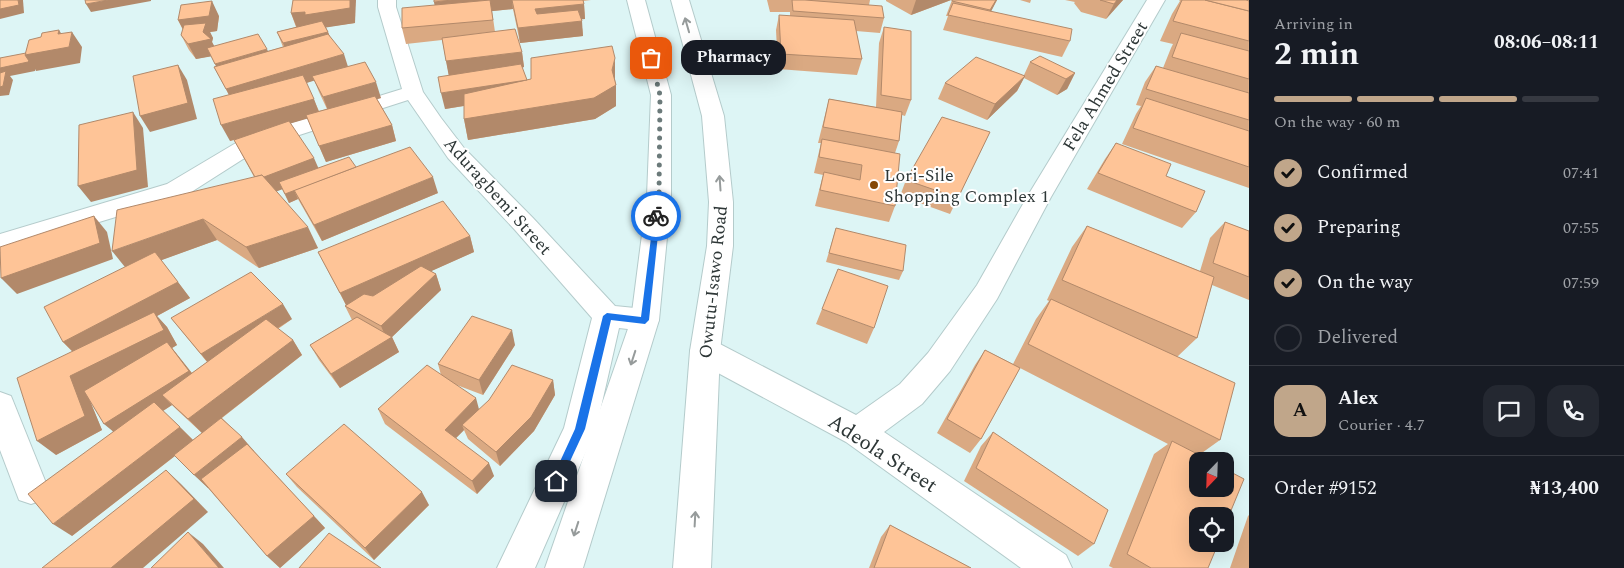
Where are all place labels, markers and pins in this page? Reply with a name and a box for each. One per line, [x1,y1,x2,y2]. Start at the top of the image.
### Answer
pin [630,37,672,79]
callout: Pharmacy [681,40,786,76]
place label: Lori-Sile Shopping Complex 1 [884,162,1049,210]
marker: Lori-Sile Shopping Complex 1 [868,179,880,191]
pin [535,460,577,502]

